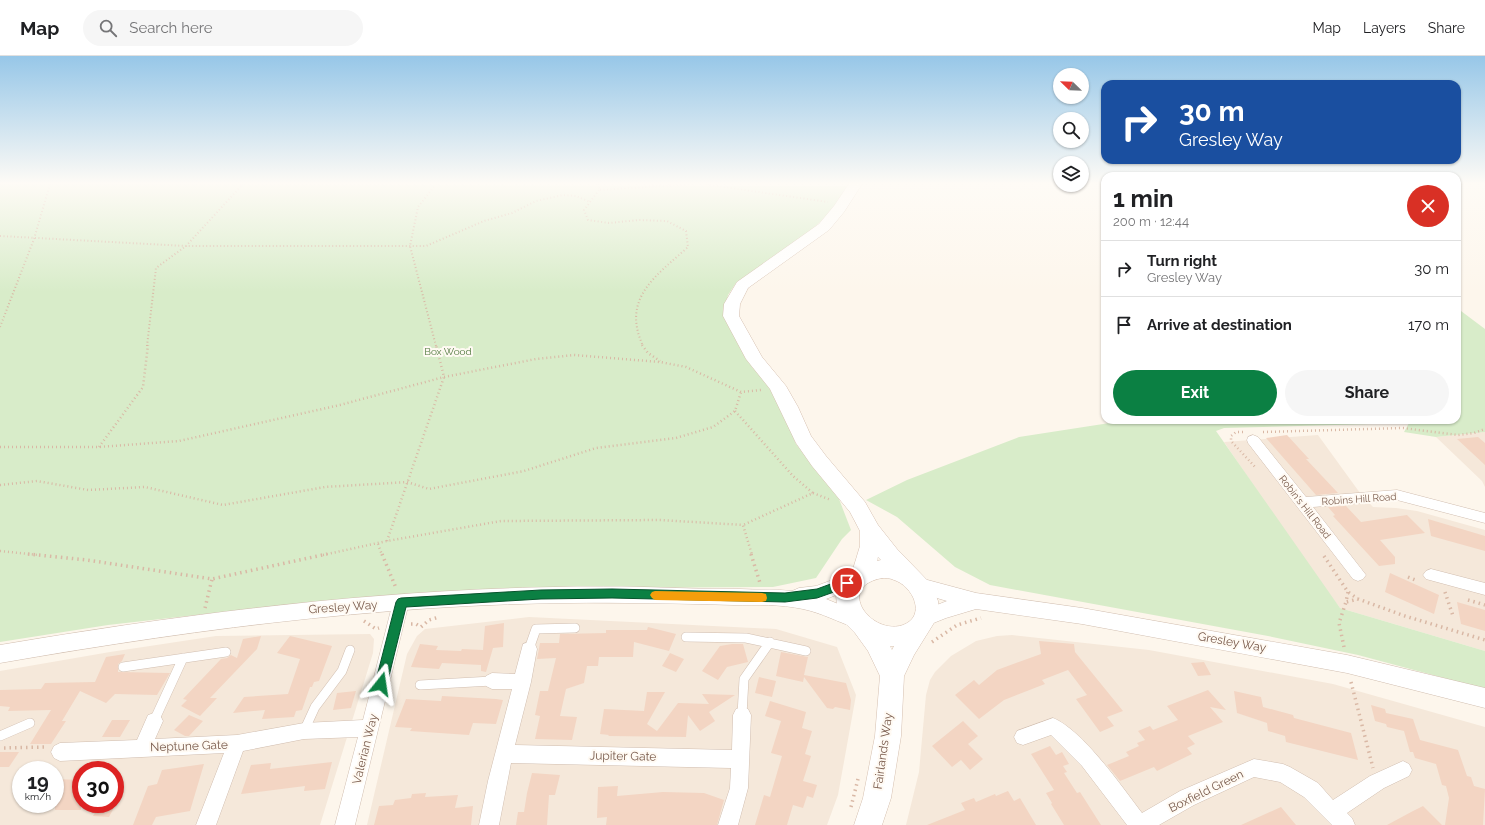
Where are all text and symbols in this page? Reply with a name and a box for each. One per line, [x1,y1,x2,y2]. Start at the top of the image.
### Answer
search box [83,10,363,46]
text: Map [20,17,59,39]
icon: search [97,17,119,39]
text: Search here [129,19,213,37]
text: Map [1313,20,1341,36]
text: Layers [1363,20,1406,36]
text: Share [1428,20,1465,36]
north arrow [1053,68,1089,104]
map controls [1053,68,1089,192]
text: 30 m [1179,95,1245,128]
icon: right [1113,96,1165,148]
button: search [1053,112,1089,148]
text: Gresley Way [1179,129,1283,150]
button: layers [1053,156,1089,192]
text: 1 min [1113,184,1174,213]
button: close [1407,185,1449,227]
text: 200 m · 12:44 [1113,214,1189,229]
text: Turn right [1147,252,1217,270]
icon: right [1113,258,1135,280]
text: 30 m [1414,260,1449,278]
text: Gresley Way [1147,270,1222,285]
icon: arrive [1113,314,1135,336]
text: Arrive at destination [1147,316,1292,334]
text: 170 m [1408,316,1449,334]
park label: Box Wood [424,346,472,357]
button: Exit [1113,370,1277,416]
button: Share [1285,370,1449,416]
street label: Robin's Hill Road [1277,473,1333,541]
street label: Robins Hill Road [1321,491,1397,507]
pin [830,566,864,600]
icon: arrive [836,572,858,594]
street label: Gresley Way [308,598,378,616]
street label: Gresley Way [1197,629,1268,655]
position arrow [360,663,402,705]
street label: Fairlands Way [871,711,895,790]
street label: Valerian Way [349,712,381,786]
street label: Neptune Gate [150,738,228,754]
street label: Jupiter Gate [589,748,657,764]
speed limit sign: 30 [72,761,124,813]
street label: Boxfield Green [1166,767,1246,815]
text: 19 [27,770,49,794]
text: km/h [25,791,51,802]

